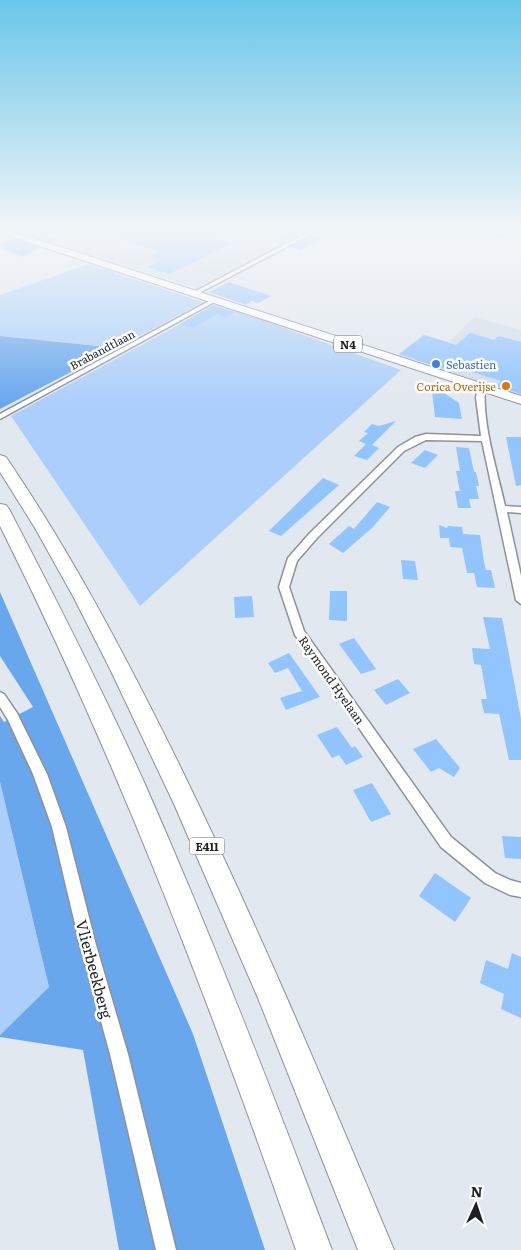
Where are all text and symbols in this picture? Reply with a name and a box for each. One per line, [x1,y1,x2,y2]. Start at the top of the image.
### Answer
street label: Brabandtlaan [67,325,137,373]
road number: N4 [334,336,362,352]
place label: Sebastien [446,356,496,372]
marker: Sebastien [430,358,442,370]
place label: Corica Overijse [416,378,496,394]
marker: Corica Overijse [500,380,512,392]
street label: Raymond Hyelaan [295,632,369,728]
road number: E411 [190,838,224,854]
street label: Vlierbeekberg [71,917,119,1022]
north arrow [451,1180,501,1230]
text: N [470,1181,483,1201]

